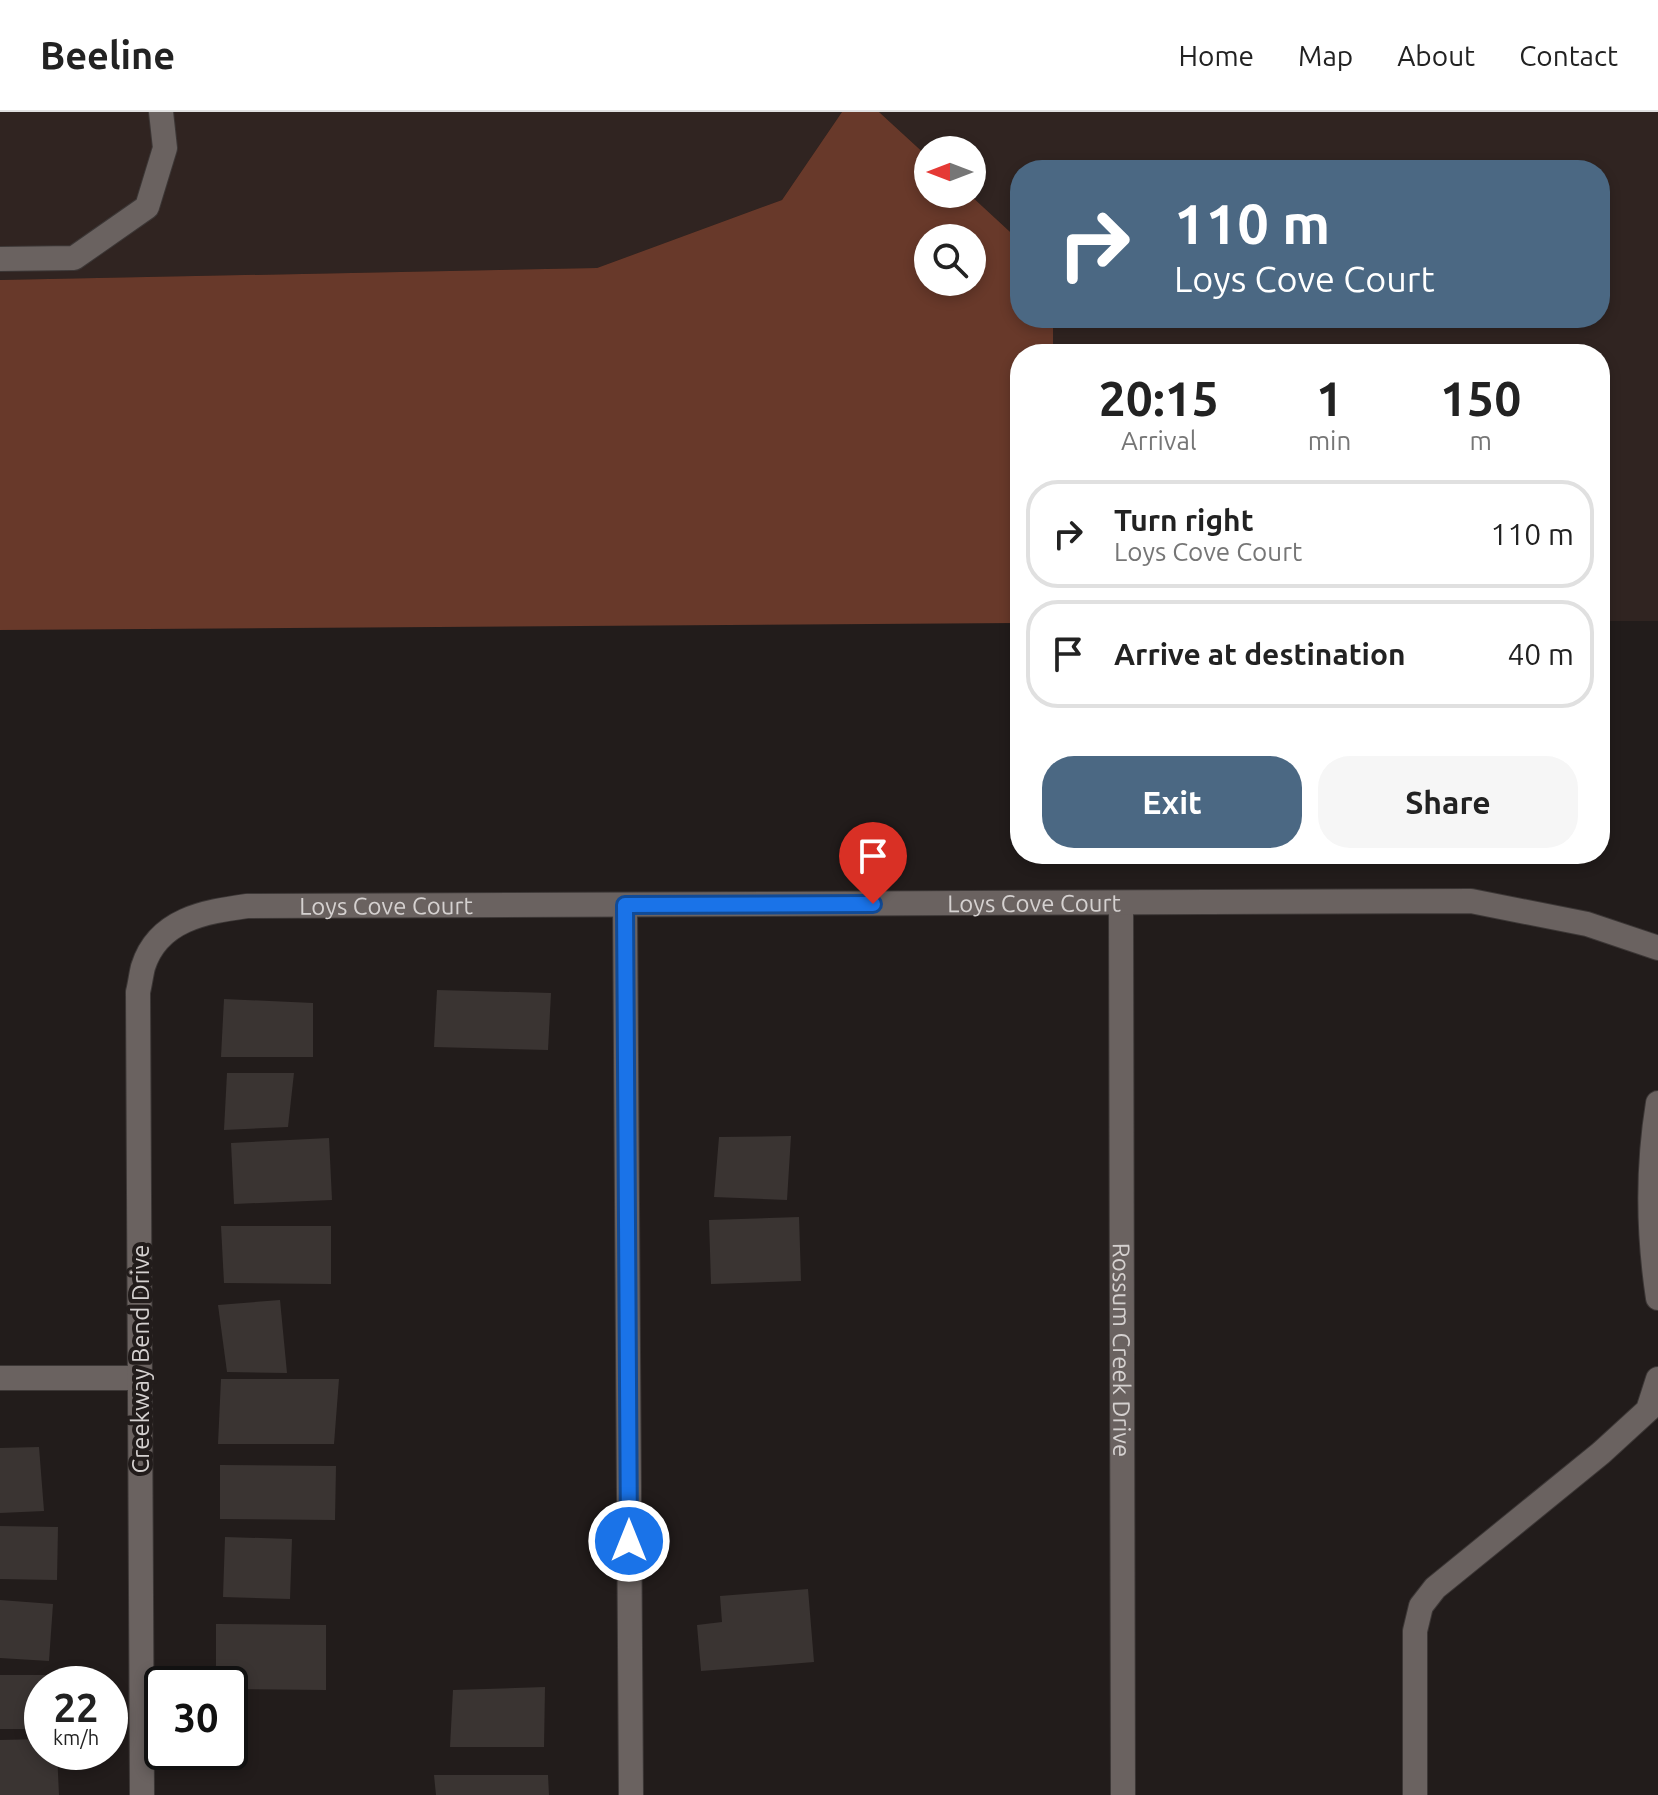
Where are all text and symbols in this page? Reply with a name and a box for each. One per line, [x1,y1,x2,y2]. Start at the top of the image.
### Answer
text: Beeline [40,34,175,76]
text: Home [1179,40,1254,71]
text: Map [1298,40,1353,71]
text: About [1397,40,1475,71]
text: Contact [1519,40,1618,71]
north arrow [914,136,986,208]
map controls [914,136,986,296]
icon: right [1042,192,1146,296]
text: 110 m [1174,192,1330,255]
button: search [914,224,986,296]
text: Loys Cove Court [1174,258,1435,299]
text: 20:15 [1099,371,1219,425]
text: 1 [1316,371,1343,425]
text: 150 [1440,371,1521,425]
text: Arrival [1121,426,1197,455]
text: min [1308,426,1351,455]
text: m [1469,426,1492,455]
text: Turn right [1114,503,1254,537]
icon: right [1046,512,1090,556]
text: 110 m [1490,517,1574,551]
text: Loys Cove Court [1114,537,1302,566]
icon: arrive [1046,632,1090,676]
text: Arrive at destination [1114,637,1406,671]
text: 40 m [1507,637,1574,671]
button: Exit [1042,756,1302,848]
button: Share [1318,756,1578,848]
pin [839,822,907,904]
icon: arrive [851,834,895,878]
street label: Loys Cove Court [947,889,1122,917]
street label: Loys Cove Court [299,892,474,919]
street label: Rossum Creek Drive [1108,1243,1136,1457]
street label: Creekway Bend Drive [127,1245,154,1473]
position arrow [587,1499,671,1583]
speed limit sign: 30 [144,1666,248,1770]
text: 22 [53,1685,99,1730]
text: km/h [53,1726,99,1749]

